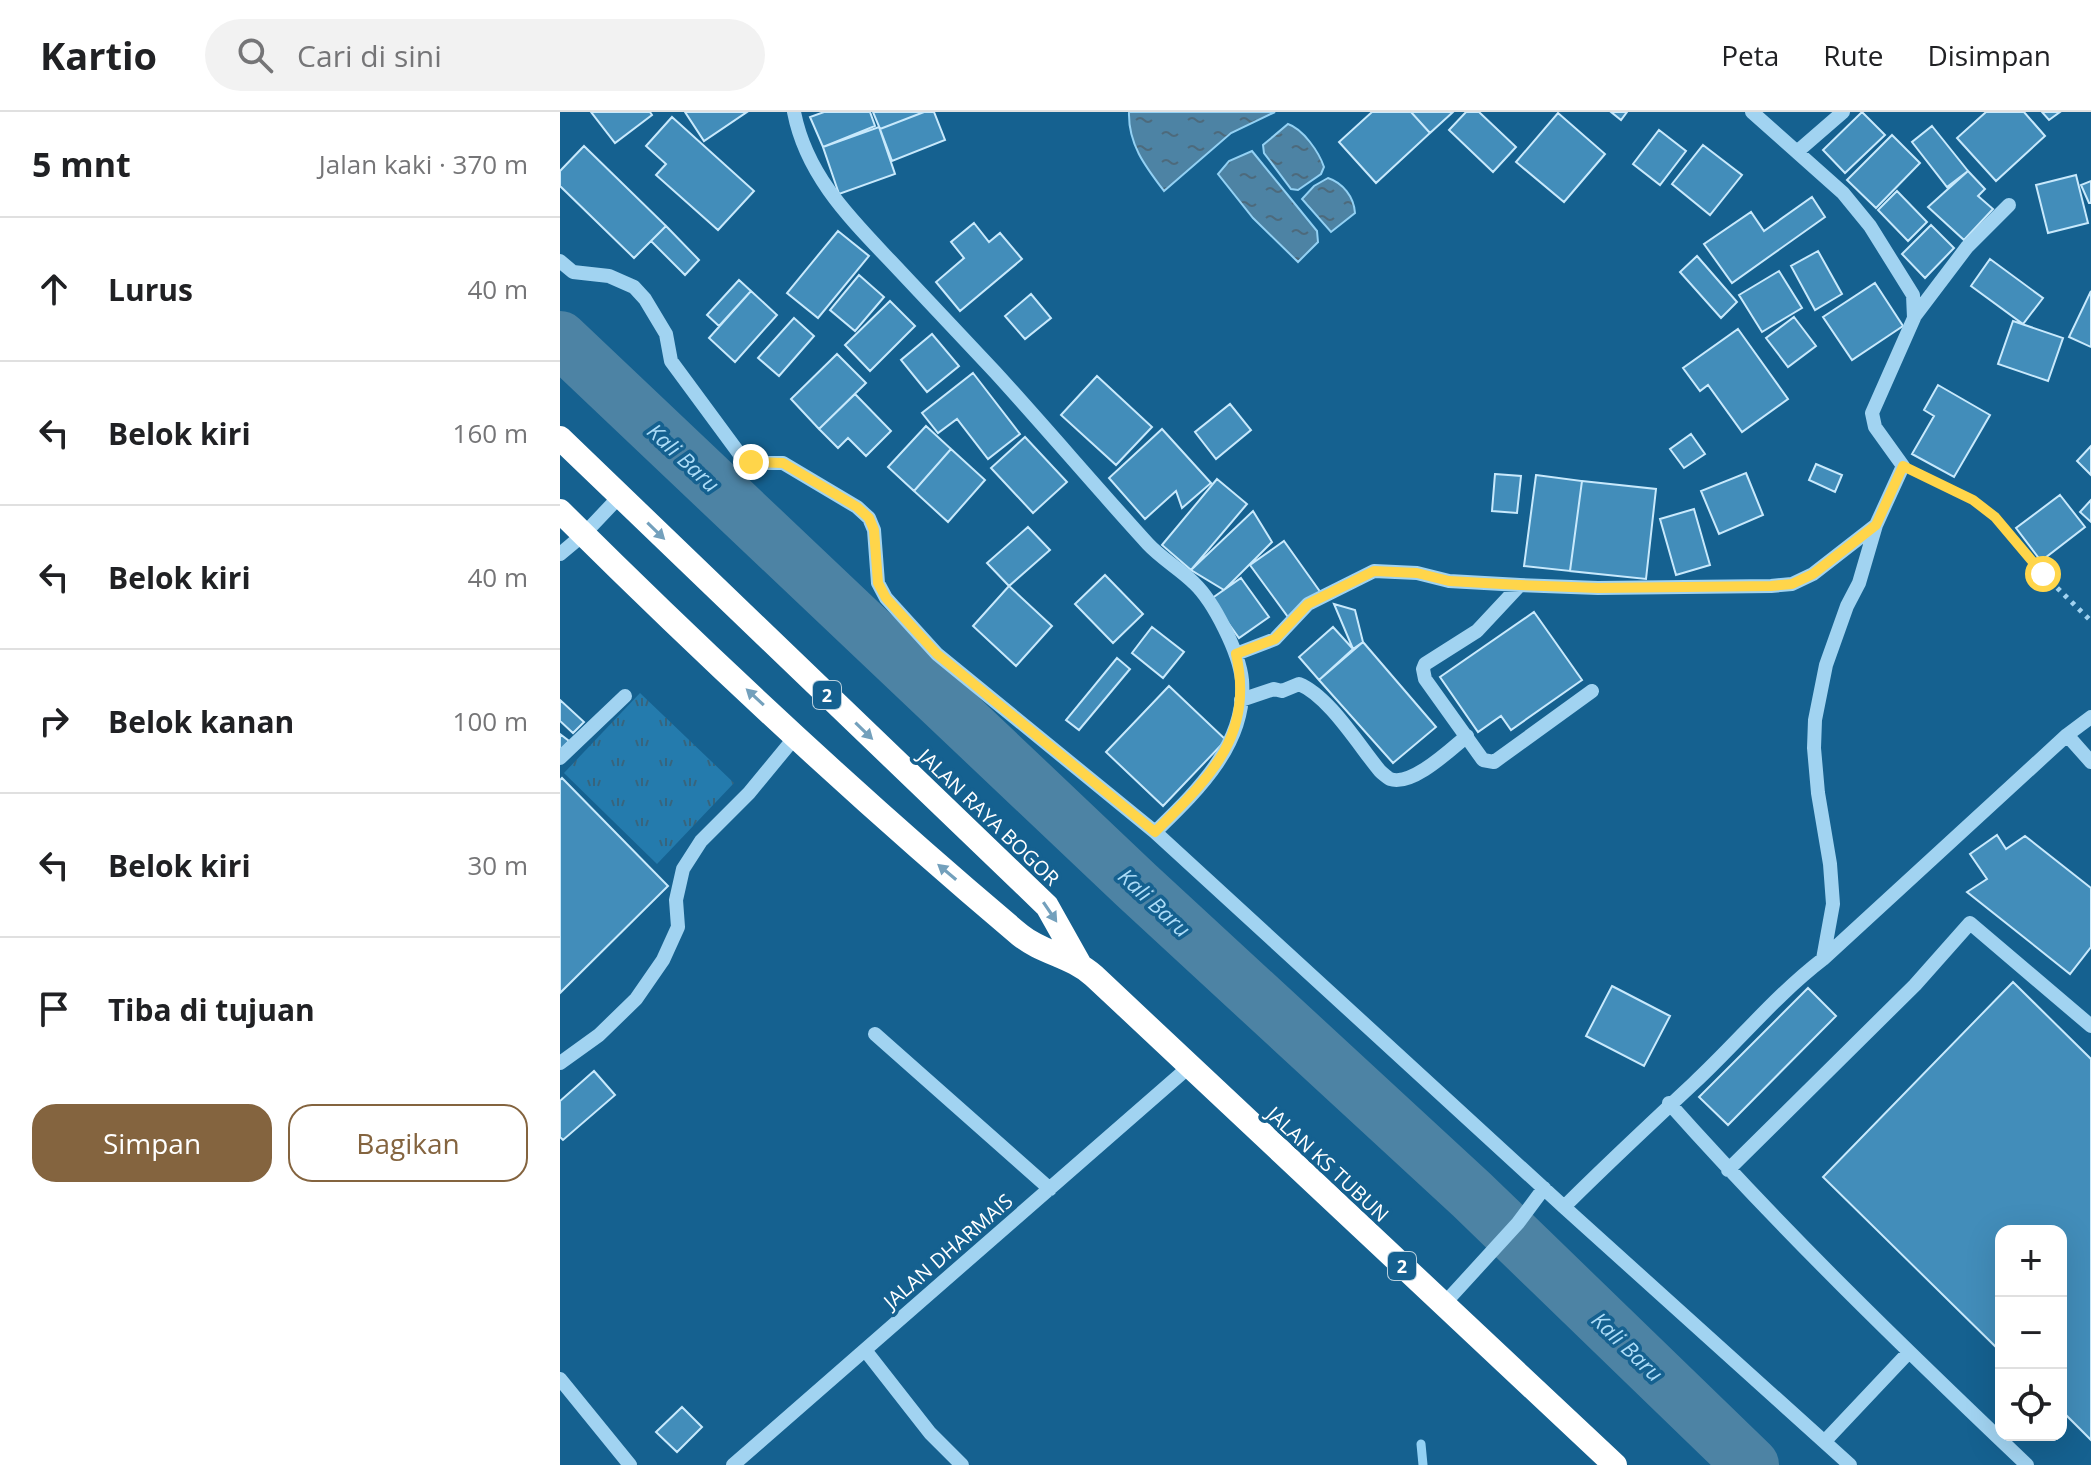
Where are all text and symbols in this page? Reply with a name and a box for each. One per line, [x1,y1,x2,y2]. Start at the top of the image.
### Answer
search box [205,19,765,91]
text: Kartio [40,29,157,81]
icon: search [233,33,277,77]
text: Cari di sini [297,35,442,76]
text: Peta [1721,36,1779,74]
text: Rute [1823,36,1883,74]
text: Disimpan [1927,36,2051,74]
text: 5 mnt [32,141,131,187]
text: Jalan kaki · 370 m [319,146,528,182]
icon: ahead [32,267,76,311]
text: Lurus [108,269,193,310]
text: 40 m [467,271,528,307]
icon: left [32,411,76,455]
text: Belok kiri [108,413,251,454]
text: 160 m [453,415,528,451]
water label: Kali Baru [641,416,727,498]
route end [733,444,769,480]
one-way arrow [646,522,665,540]
icon: left [32,555,76,599]
route start [2025,556,2061,592]
text: Belok kiri [108,557,251,598]
text: 40 m [467,559,528,595]
road number: 2 [813,681,841,709]
one-way arrow [746,688,765,707]
icon: right [32,699,76,743]
text: Belok kanan [108,701,294,742]
text: 100 m [453,703,528,739]
one-way arrow [854,721,873,739]
street label: JALAN RAYA BOGOR [911,741,1066,892]
icon: left [32,843,76,887]
text: Belok kiri [108,845,251,886]
text: 30 m [467,847,528,883]
water label: Kali Baru [1112,861,1198,943]
one-way arrow [937,864,956,882]
one-way arrow [1042,902,1057,923]
icon: arrive [32,987,76,1031]
text: Tiba di tujuan [108,989,315,1030]
street label: JALAN KS TUBUN [1260,1099,1395,1228]
button: Simpan [32,1104,272,1182]
button: Bagikan [288,1104,528,1182]
street label: JALAN DHARMAIS [876,1187,1018,1316]
map controls [1995,1225,2067,1441]
button: + [1995,1225,2067,1297]
road number: 2 [1388,1252,1416,1280]
button: − [1995,1297,2067,1369]
water label: Kali Baru [1586,1304,1671,1388]
button: locate [1995,1369,2067,1441]

